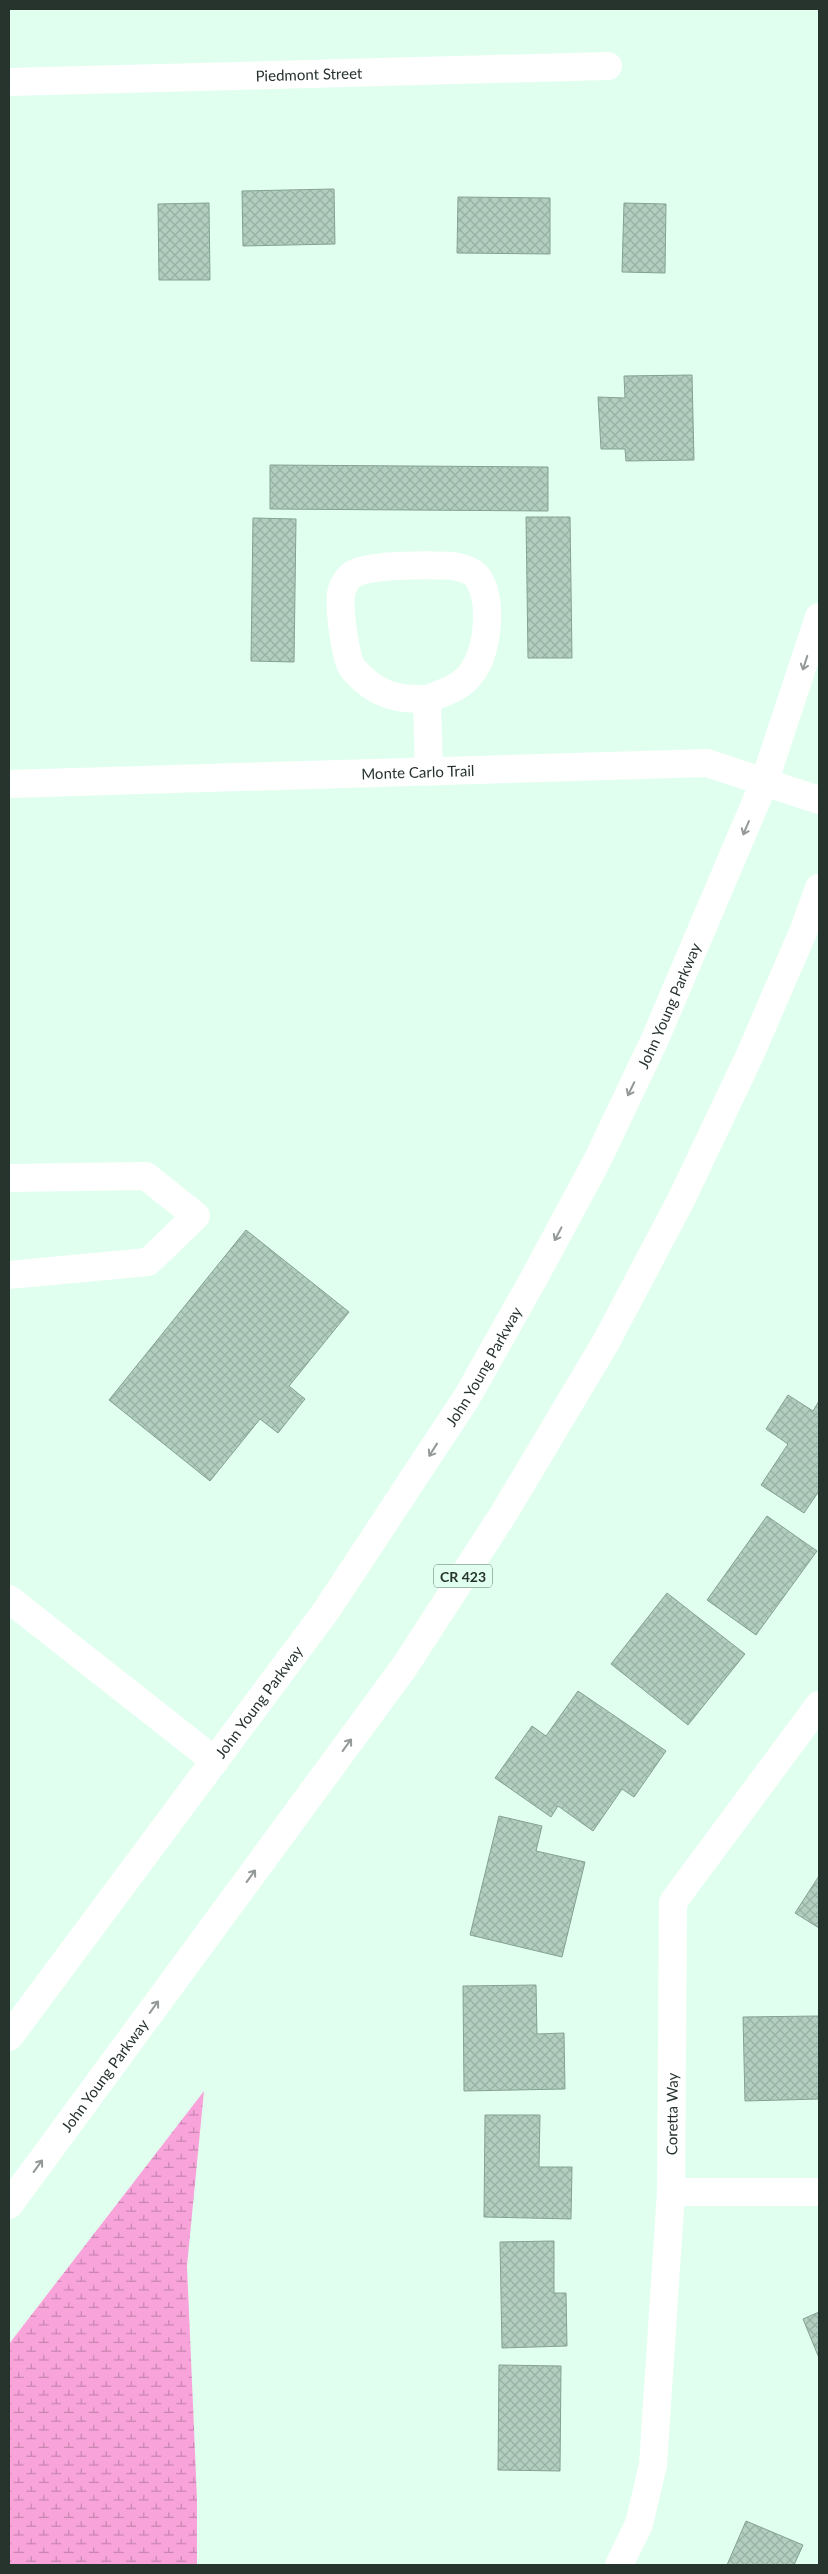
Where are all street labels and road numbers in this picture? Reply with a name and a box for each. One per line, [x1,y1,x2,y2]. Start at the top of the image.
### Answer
street label: Piedmont Street [255,64,363,84]
street label: Monte Carlo Trail [361,761,475,782]
street label: John Young Parkway [633,940,704,1071]
street label: John Young Parkway [441,1303,525,1429]
road number: CR 423 [434,1564,492,1588]
street label: John Young Parkway [211,1642,306,1761]
street label: John Young Parkway [57,2015,152,2135]
street label: Coretta Way [662,2072,681,2155]

